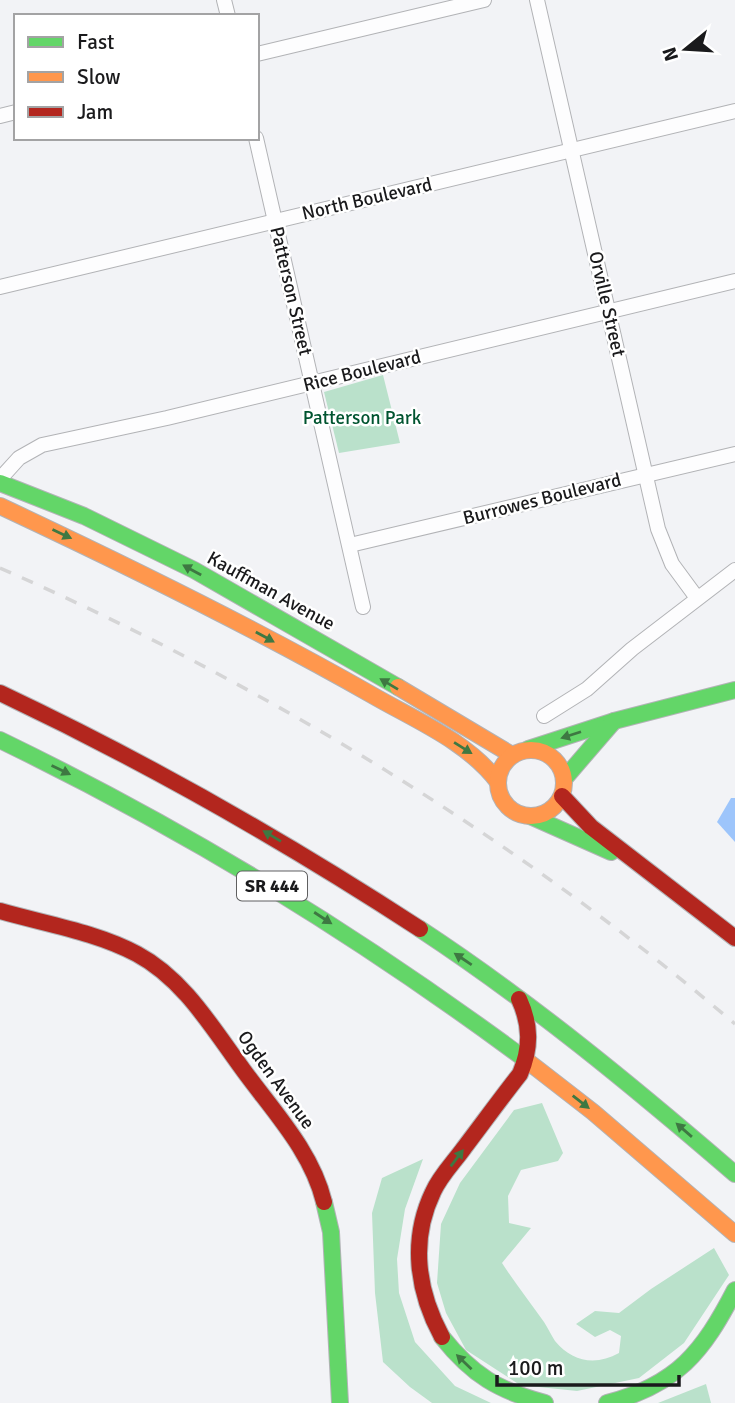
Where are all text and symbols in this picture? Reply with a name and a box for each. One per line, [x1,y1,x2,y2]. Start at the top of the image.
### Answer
legend [14,14,259,140]
north arrow [651,14,721,84]
text: Fast [77,29,114,55]
text: N [657,44,684,64]
text: Slow [77,64,121,90]
text: Jam [77,99,113,125]
street label: North Boulevard [300,172,434,226]
street label: Patterson Street [264,224,318,358]
street label: Orville Street [583,249,631,359]
street label: Rice Boulevard [301,345,423,397]
park label: Patterson Park [303,406,422,430]
street label: Burrowes Boulevard [460,468,624,530]
one-way arrow [52,528,72,540]
street label: Kauffman Avenue [203,546,339,636]
one-way arrow [182,565,202,576]
one-way arrow [255,631,275,642]
one-way arrow [380,677,399,690]
one-way arrow [560,730,581,741]
one-way arrow [454,742,473,755]
one-way arrow [51,764,71,775]
one-way arrow [263,829,282,842]
road number: SR 444 [237,872,307,900]
one-way arrow [314,911,333,924]
one-way arrow [454,953,473,966]
street label: Ogden Avenue [232,1026,320,1134]
one-way arrow [571,1094,589,1109]
one-way arrow [675,1123,692,1138]
one-way arrow [450,1148,464,1167]
scale bar [497,1344,679,1388]
one-way arrow [455,1354,473,1370]
text: 100 m [508,1355,563,1381]

